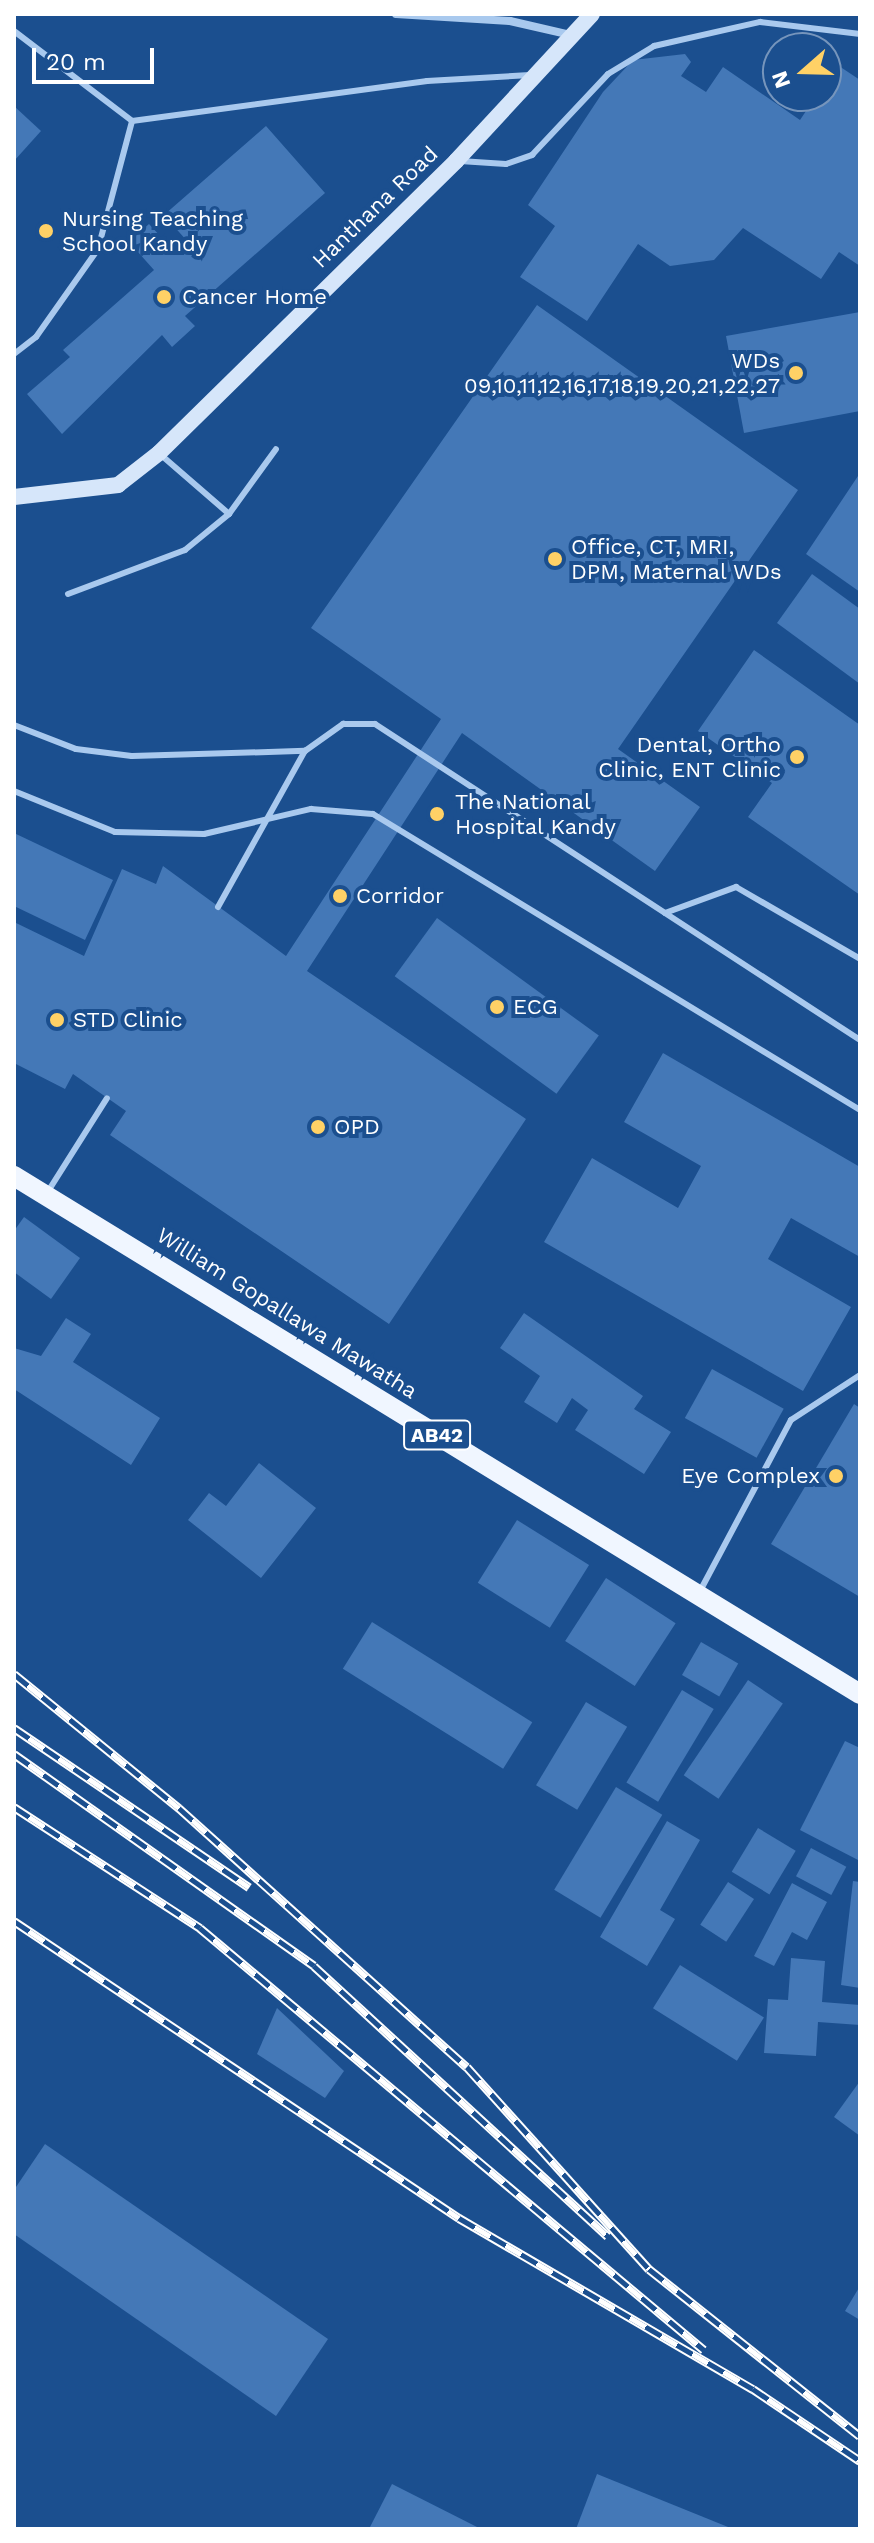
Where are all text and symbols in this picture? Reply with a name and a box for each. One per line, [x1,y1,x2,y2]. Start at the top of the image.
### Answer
scale bar [36,32,158,82]
north arrow [762,32,842,112]
text: 20 m [46,48,106,76]
text: N [766,68,795,92]
street label: Hanthana Road [307,140,443,274]
place label: Nursing Teaching School Kandy [62,205,243,256]
marker: Nursing Teaching School Kandy [37,222,55,240]
place label: Cancer Home [182,284,327,310]
marker: Cancer Home [153,286,175,308]
place label: WDs 09,10,11,12,16,17,18,19,20,21,22,27 [464,347,780,398]
marker: WDs 09,10,11,12,16,17,18,19,20,21,22,27 [787,364,805,382]
place label: Office, CT, MRI, DPM, Maternal WDs [571,533,783,584]
marker: Office, CT, MRI, DPM, Maternal WDs [546,550,564,568]
place label: Dental, Ortho Clinic, ENT Clinic [598,731,781,782]
marker: Dental, Ortho Clinic, ENT Clinic [788,748,806,766]
place label: The National Hospital Kandy [455,788,617,840]
marker: The National Hospital Kandy [426,803,448,825]
place label: Corridor [356,883,444,909]
marker: Corridor [331,887,349,905]
place label: ECG [513,994,558,1020]
marker: ECG [488,998,506,1016]
place label: STD Clinic [73,1007,183,1033]
marker: STD Clinic [48,1011,66,1029]
place label: OPD [334,1114,380,1140]
marker: OPD [309,1118,327,1136]
street label: William Gopallawa Mawatha [152,1222,422,1404]
road number: AB42 [403,1419,471,1451]
place label: Eye Complex [681,1463,820,1489]
marker: Eye Complex [827,1467,845,1485]

